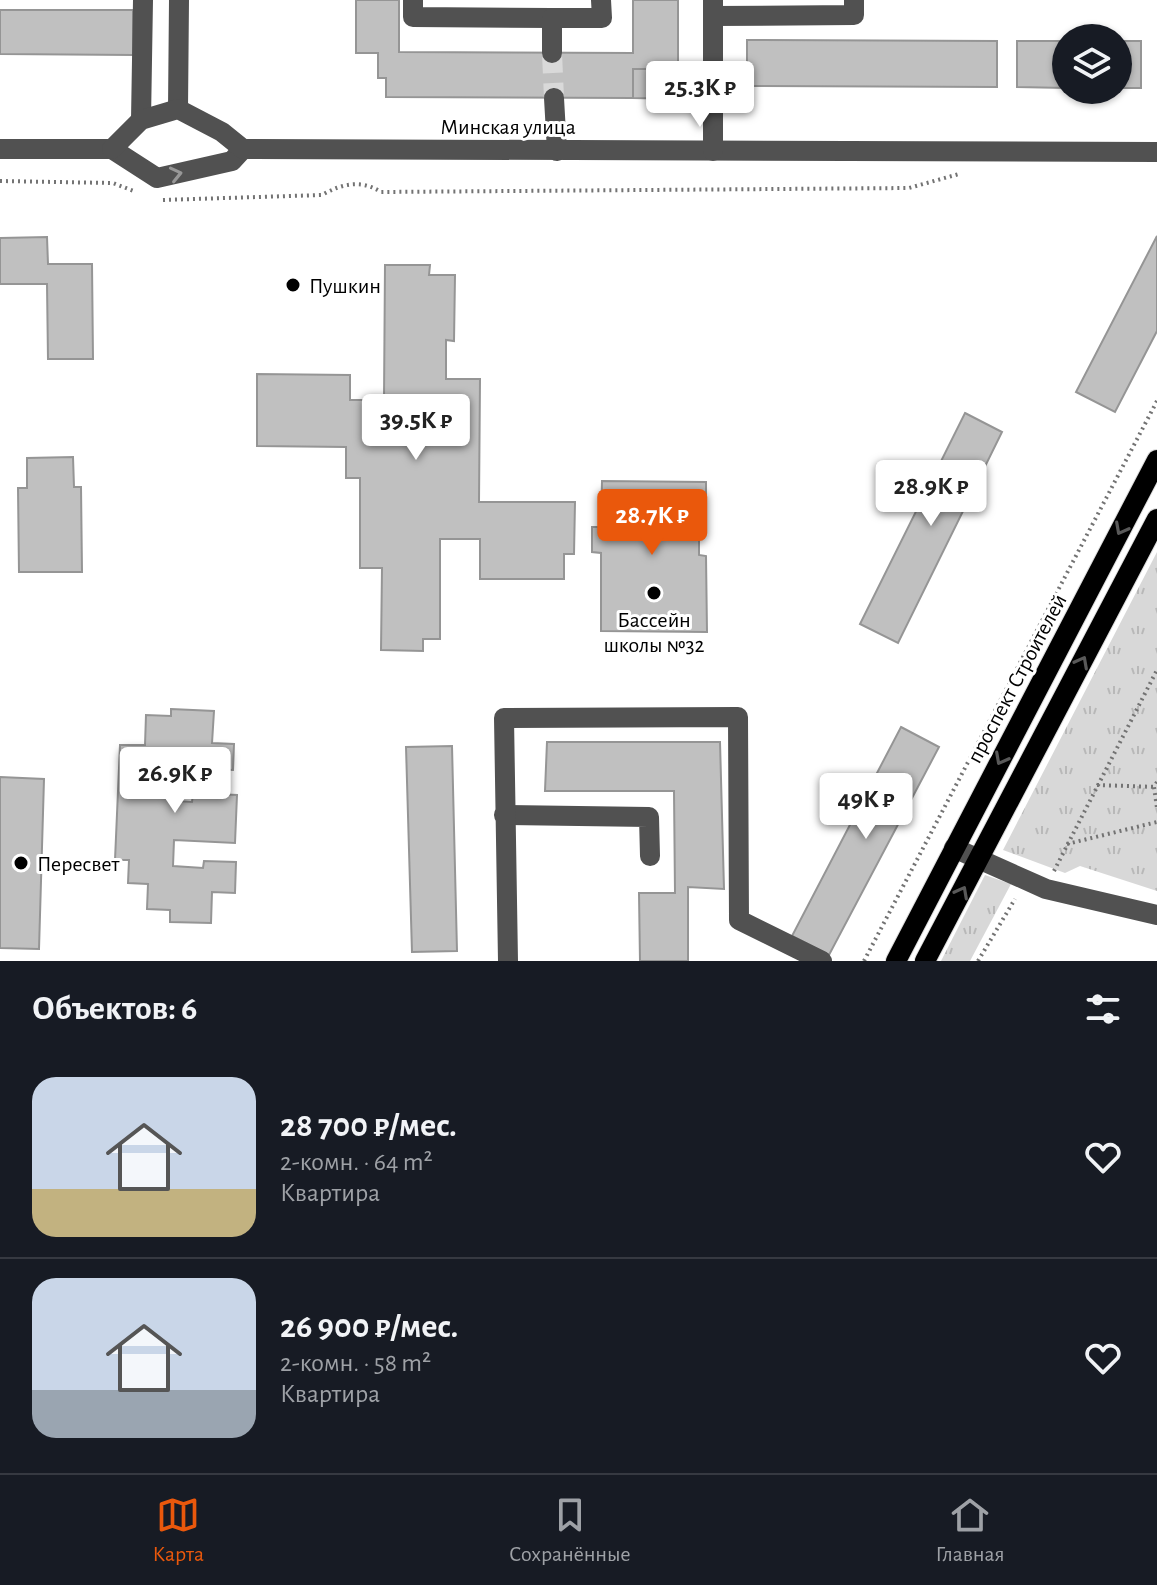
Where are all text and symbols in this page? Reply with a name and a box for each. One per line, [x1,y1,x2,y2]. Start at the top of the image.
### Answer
map controls [1052,24,1132,104]
button: layers [1052,24,1132,104]
pin: 25.3K ₽ [626,61,774,129]
text: 25.3K ₽ [664,74,736,100]
street label: Минская улица [440,116,576,138]
one-way arrow [169,166,183,183]
place label: Пушкин [309,275,381,297]
marker: Пушкин [284,276,302,294]
pin: 39.5K ₽ [342,394,490,462]
text: 39.5K ₽ [380,407,452,433]
pin: 28.9K ₽ [857,460,1005,528]
text: 28.9K ₽ [894,473,968,499]
pin: 28.7K ₽ [578,489,726,557]
text: 28.7K ₽ [615,502,689,528]
one-way arrow [1115,520,1130,535]
marker: Бассейн школы №32 [645,584,663,602]
street label: проспект Строителей [963,590,1071,767]
place label: Бассейн школы №32 [603,609,705,656]
one-way arrow [1073,655,1088,670]
pin: 26.9K ₽ [101,747,249,815]
one-way arrow [995,751,1010,766]
text: 26.9K ₽ [138,760,212,786]
pin: 49K ₽ [810,773,922,841]
text: 49K ₽ [838,786,894,812]
place label: Пересвет [37,853,120,875]
marker: Пересвет [12,854,30,872]
one-way arrow [952,886,967,900]
icon: filters [1081,987,1125,1031]
text: Объектов: 6 [32,992,197,1026]
icon: home [96,1109,192,1205]
text: 28 700 ₽/мес. [280,1109,457,1143]
icon: heart [1081,1135,1125,1179]
text: 2-комн. · 64 m² [280,1149,433,1175]
text: Квартира [280,1180,380,1206]
icon: home [96,1310,192,1406]
text: 26 900 ₽/мес. [280,1310,458,1344]
icon: heart [1081,1336,1125,1380]
text: 2-комн. · 58 m² [280,1350,431,1376]
text: Квартира [280,1381,380,1407]
tab: Карта [152,1493,204,1567]
tab: Сохранённые [509,1493,631,1567]
tab: Главная [935,1493,1005,1567]

